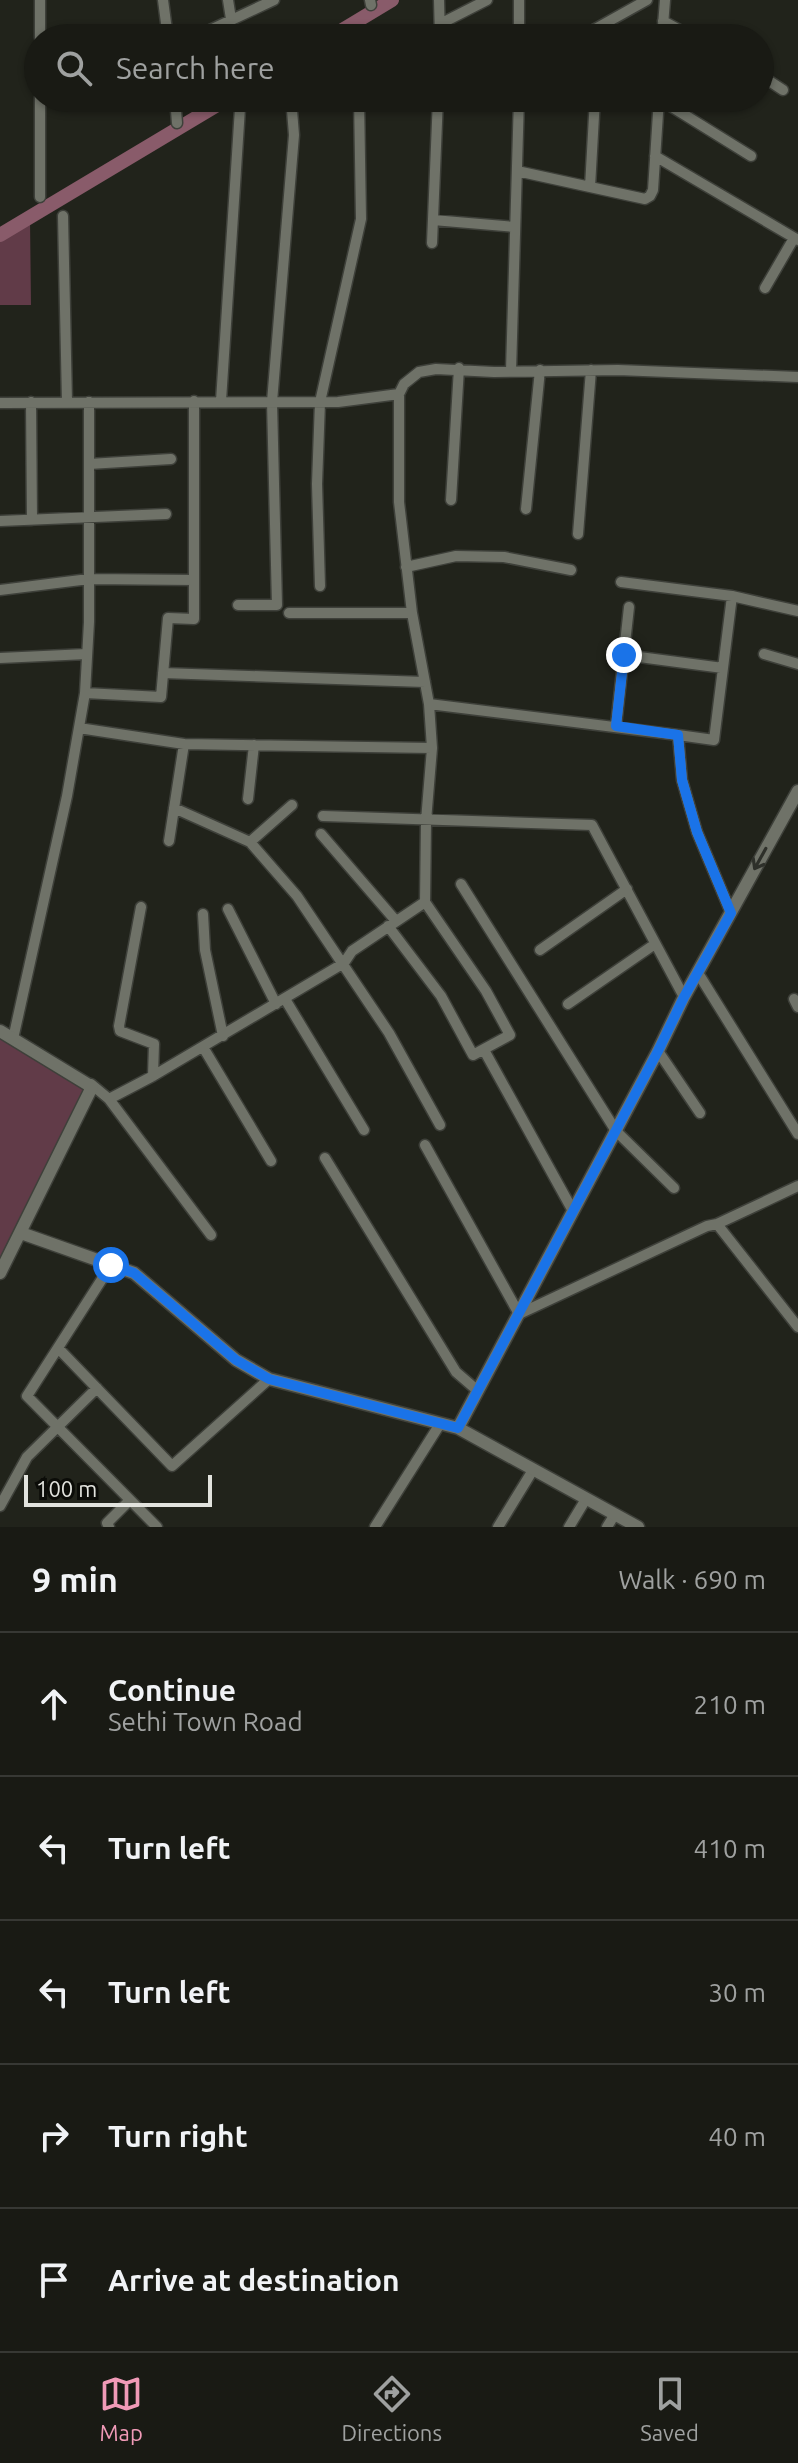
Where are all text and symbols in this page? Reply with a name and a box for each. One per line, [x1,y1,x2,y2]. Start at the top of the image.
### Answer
search box [24,24,774,112]
icon: search [52,46,96,90]
text: Search here [116,51,275,85]
route end [606,637,642,673]
one-way arrow [752,847,768,871]
route start [93,1247,129,1283]
scale bar [24,1471,212,1507]
text: 100 m [36,1476,97,1501]
text: 9 min [32,1560,118,1598]
text: Walk · 690 m [618,1565,766,1594]
text: Continue [108,1673,236,1707]
icon: ahead [32,1682,76,1726]
text: 210 m [694,1690,766,1719]
text: Sethi Town Road [108,1707,303,1736]
icon: left [32,1826,76,1870]
text: Turn left [108,1831,230,1865]
text: 410 m [694,1834,766,1863]
icon: left [32,1970,76,2014]
text: Turn left [108,1975,230,2009]
text: 30 m [708,1978,766,2007]
icon: right [32,2114,76,2158]
text: Turn right [108,2119,248,2153]
text: 40 m [708,2122,766,2151]
icon: arrive [32,2258,76,2302]
text: Arrive at destination [108,2263,400,2297]
tab: Map [99,2372,143,2445]
tab: Directions [341,2372,442,2445]
tab: Saved [640,2372,699,2445]

